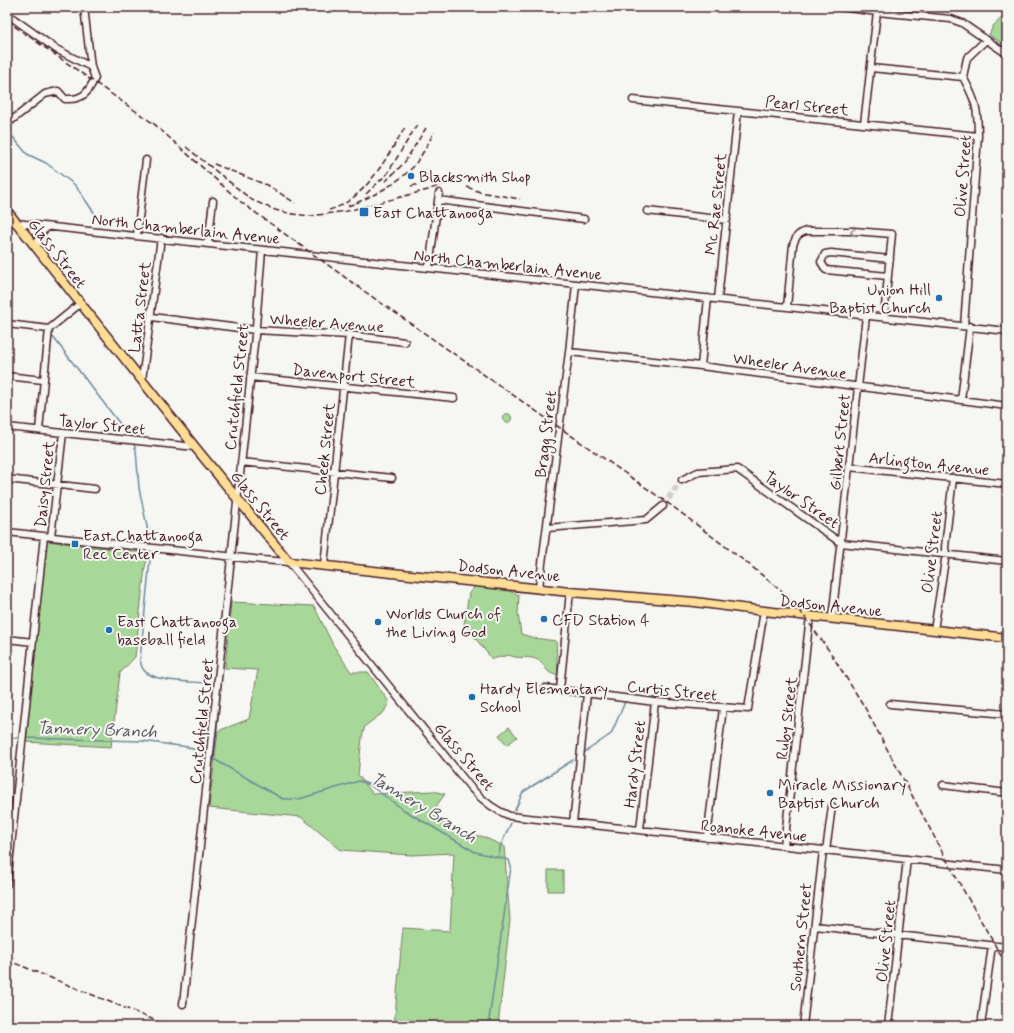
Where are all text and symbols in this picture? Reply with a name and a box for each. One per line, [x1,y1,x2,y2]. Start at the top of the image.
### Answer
street label: Pearl Street [764,92,850,121]
street label: Olive Street [950,134,977,218]
street label: Mc Rae Street [701,152,732,256]
place label: Blacksmith Shop [419,167,531,188]
marker: Blacksmith Shop [406,171,416,181]
place label: East Chattanooga [373,203,493,225]
marker: East Chattanooga [358,206,370,218]
street label: North Chamberlain Avenue [91,209,281,250]
street label: Glass Street [23,215,91,293]
one-way arrow [850,227,856,236]
street label: North Chamberlain Avenue [413,245,603,286]
street label: Latta Street [124,260,157,354]
place label: Union Hill Baptist Church [829,280,931,319]
marker: Union Hill Baptist Church [934,293,944,303]
street label: Wheeler Avenue [269,309,385,338]
street label: Crutchfield Street [220,322,255,451]
street label: Wheeler Avenue [731,348,848,385]
street label: Davenport Street [291,360,417,393]
street label: Bragg Street [531,389,563,479]
street label: Gilbert Street [825,392,856,492]
street label: Cheek Street [310,401,341,496]
street label: Taylor Street [57,410,146,440]
street label: Daisy Street [30,439,61,529]
street label: Arlington Avenue [867,448,990,482]
street label: Glass Street [225,467,294,545]
street label: Taylor Street [759,467,843,534]
street label: Olive Street [917,510,948,594]
place label: East Chattanooga Rec Center [83,526,203,565]
marker: East Chattanooga Rec Center [70,539,80,549]
street label: Dodson Avenue [456,556,562,587]
street label: Dodson Avenue [778,591,884,622]
place label: Worlds Church of the Living God [386,604,501,643]
place label: CFD Station 4 [552,610,650,631]
place label: East Chattanooga baseball field [117,612,237,651]
marker: CFD Station 4 [539,614,549,624]
marker: Worlds Church of the Living God [373,617,383,627]
marker: East Chattanooga baseball field [104,625,114,635]
street label: Crutchfield Street [185,656,220,785]
street label: Ruby Street [772,675,803,761]
street label: Curtis Street [626,676,718,707]
place label: Hardy Elementary School [480,679,608,718]
marker: Hardy Elementary School [467,692,477,702]
water label: Tannery Branch [37,717,158,743]
street label: Glass Street [429,718,499,796]
street label: Hardy Street [620,719,651,809]
water label: Tannery Branch [366,768,481,848]
place label: Miracle Missionary Baptist Church [778,775,906,814]
marker: Miracle Missionary Baptist Church [765,788,775,798]
street label: Roanoke Avenue [700,815,808,848]
street label: Southern Street [785,881,818,992]
street label: Olive Street [872,899,901,983]

